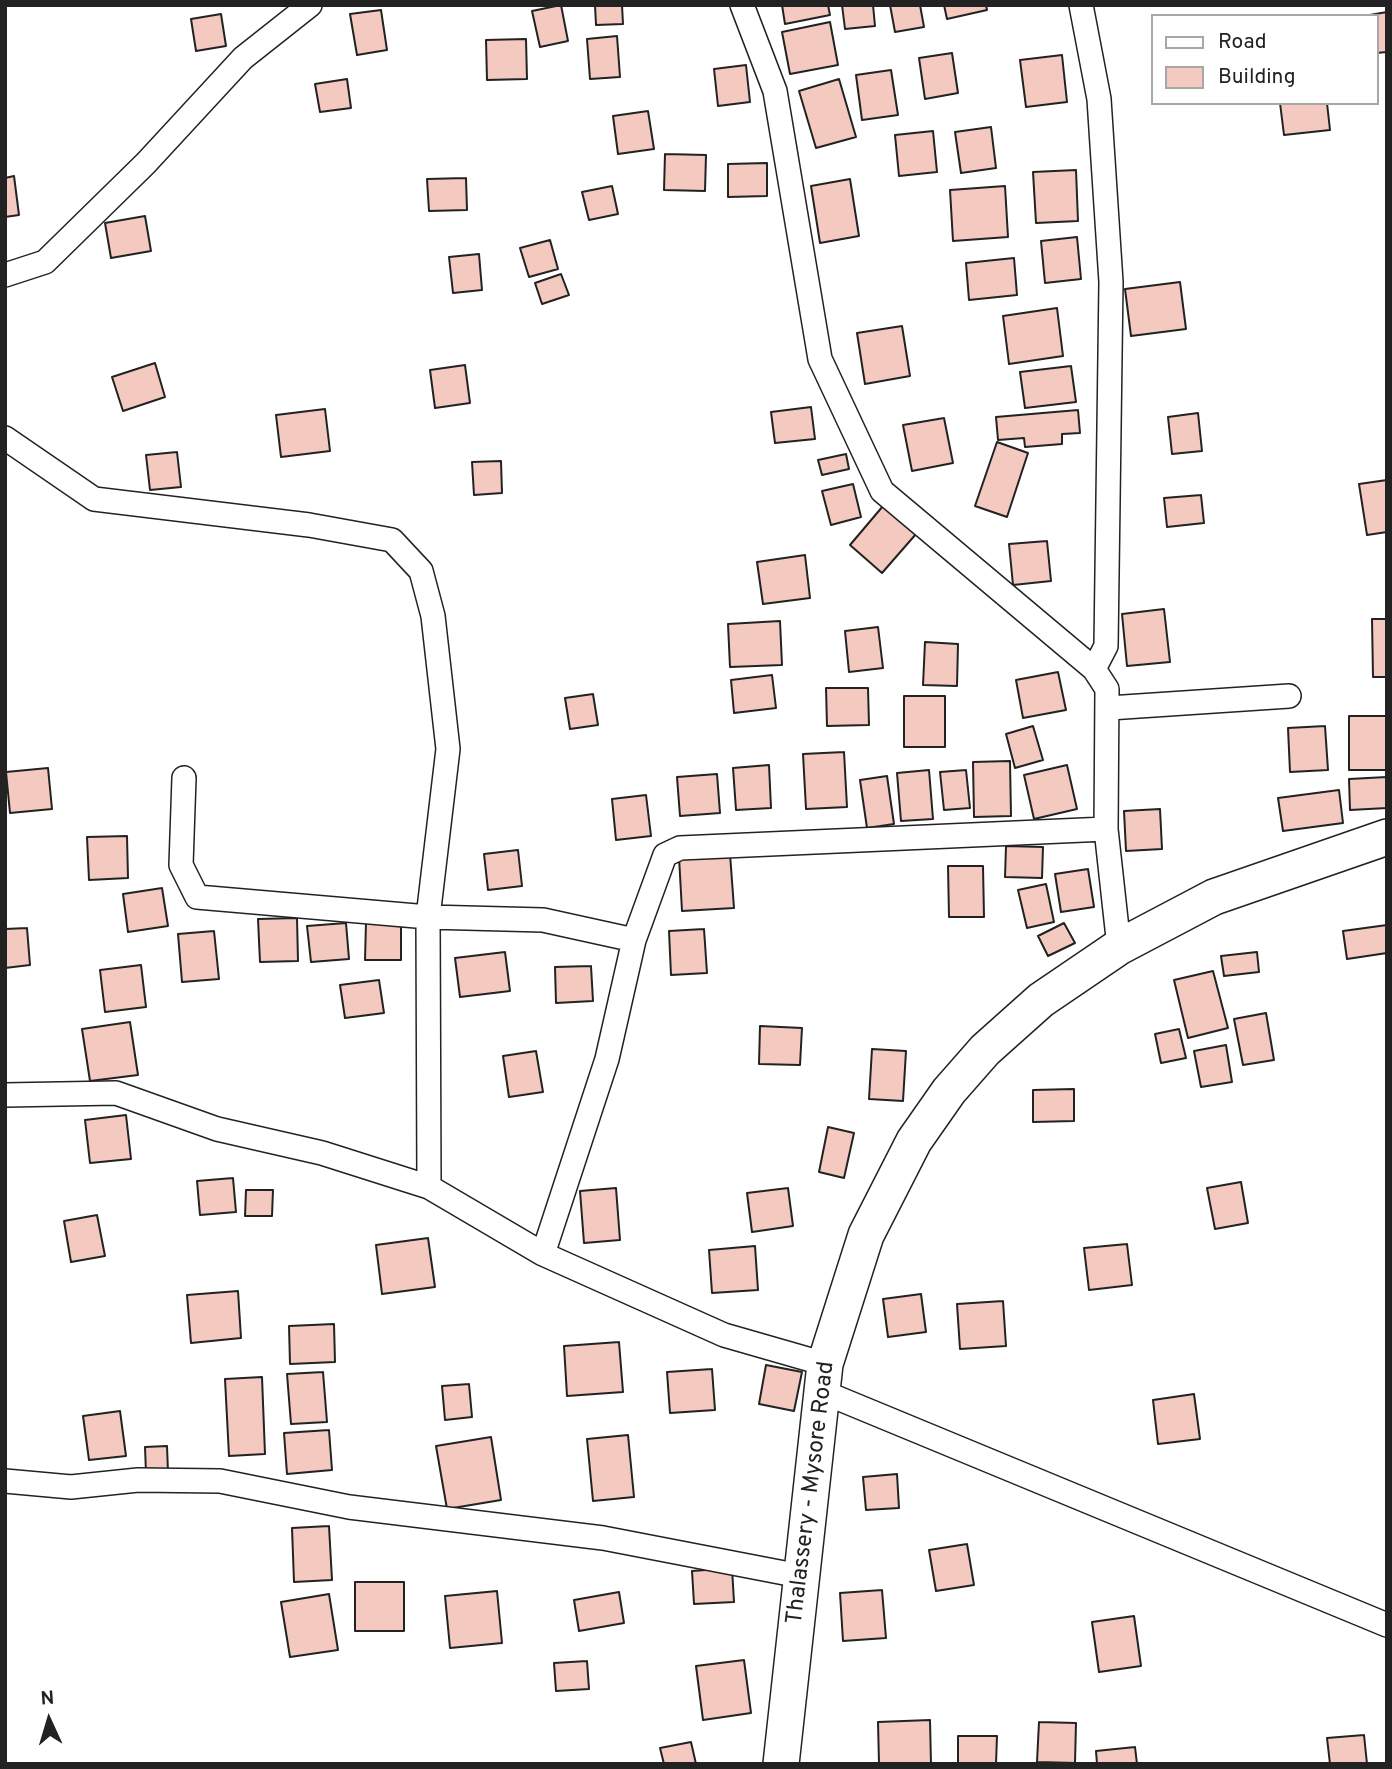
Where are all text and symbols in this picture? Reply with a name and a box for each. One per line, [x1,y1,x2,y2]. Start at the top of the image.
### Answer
legend [1150,14,1378,105]
text: Road [1218,29,1267,56]
text: Building [1218,64,1296,91]
street label: Thalassery - Mysore Road [782,1360,842,1626]
north arrow [14,1685,84,1755]
text: N [40,1687,55,1711]

